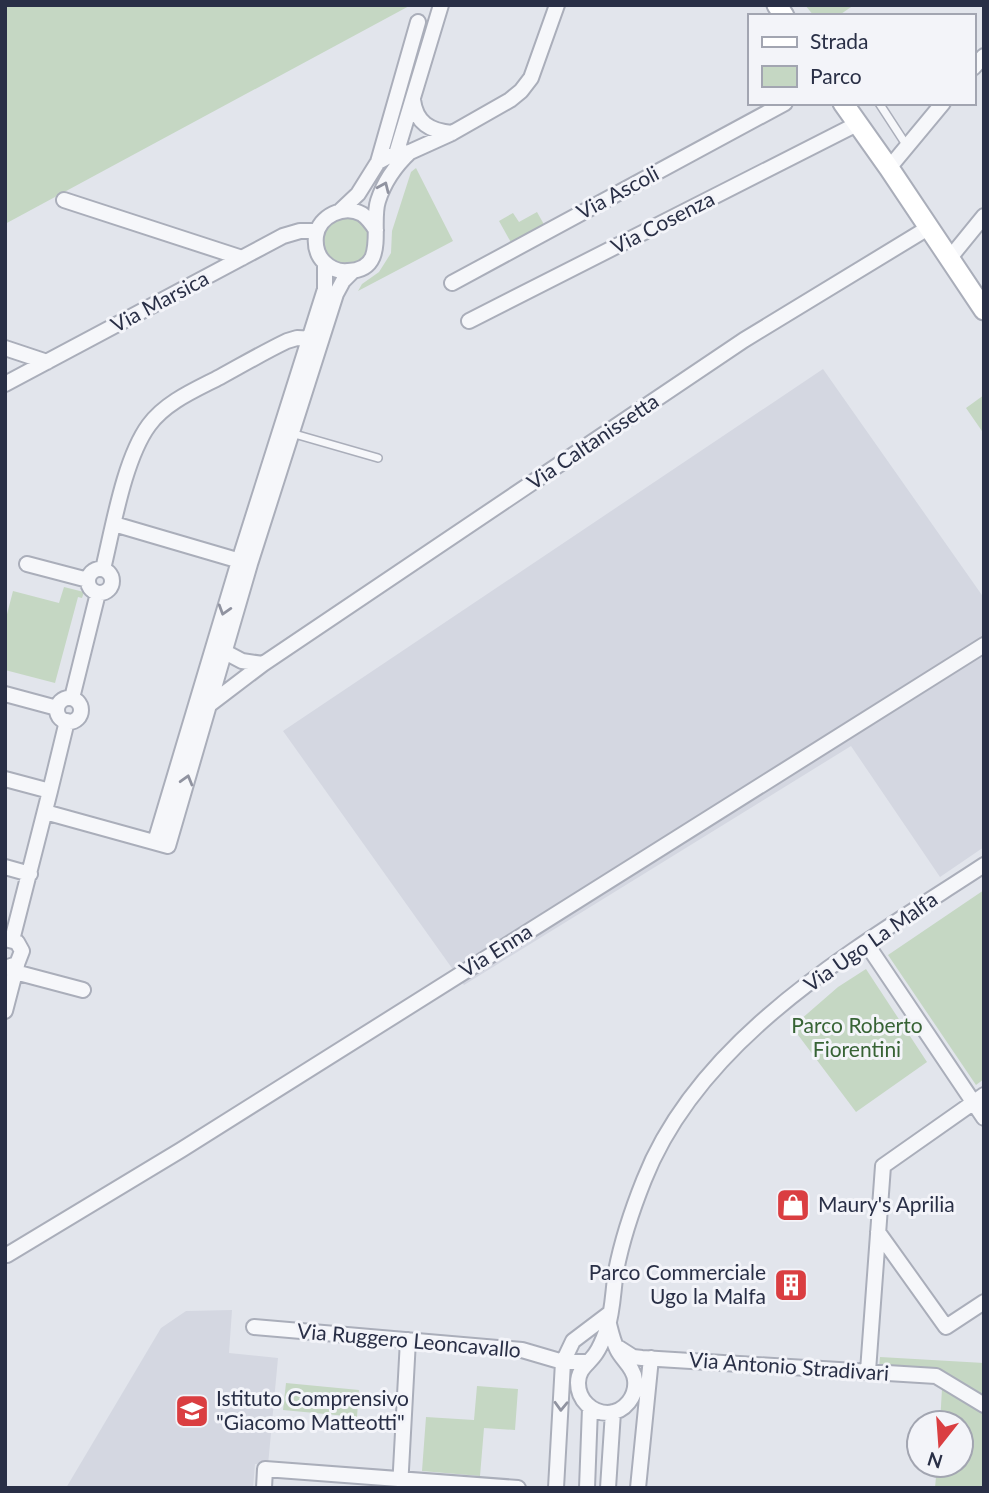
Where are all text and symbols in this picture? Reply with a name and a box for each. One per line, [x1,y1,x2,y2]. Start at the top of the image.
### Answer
legend [748,14,975,105]
text: Strada [810,28,869,53]
text: Parco [810,63,862,88]
street label: Via Ascoli [572,160,663,224]
one-way arrow [376,182,390,195]
street label: Via Cosenza [606,185,718,258]
street label: Via Marsica [106,265,212,337]
street label: Via Caltanissetta [522,388,663,494]
one-way arrow [218,603,233,615]
one-way arrow [179,774,194,786]
street label: Via Ugo La Malfa [799,886,942,996]
street label: Via Enna [454,918,536,982]
park label: Parco Roberto Fiorentini [791,1012,923,1061]
shop icon: Maury's Aprilia [774,1186,812,1224]
place label: Maury's Aprilia [818,1191,955,1216]
place label: Parco Commerciale Ugo la Malfa [589,1259,766,1308]
building icon: Parco Commerciale Ugo la Malfa [772,1266,810,1304]
street label: Via Ruggero Leoncavallo [296,1317,522,1362]
street label: Via Antonio Stradivari [688,1346,890,1385]
place label: Istituto Comprensivo "Giacomo Matteotti" [216,1385,409,1434]
school or university icon: Istituto Comprensivo "Giacomo Matteotti" [173,1392,211,1430]
one-way arrow [553,1400,568,1411]
north arrow [905,1409,975,1479]
text: N [925,1448,945,1474]

